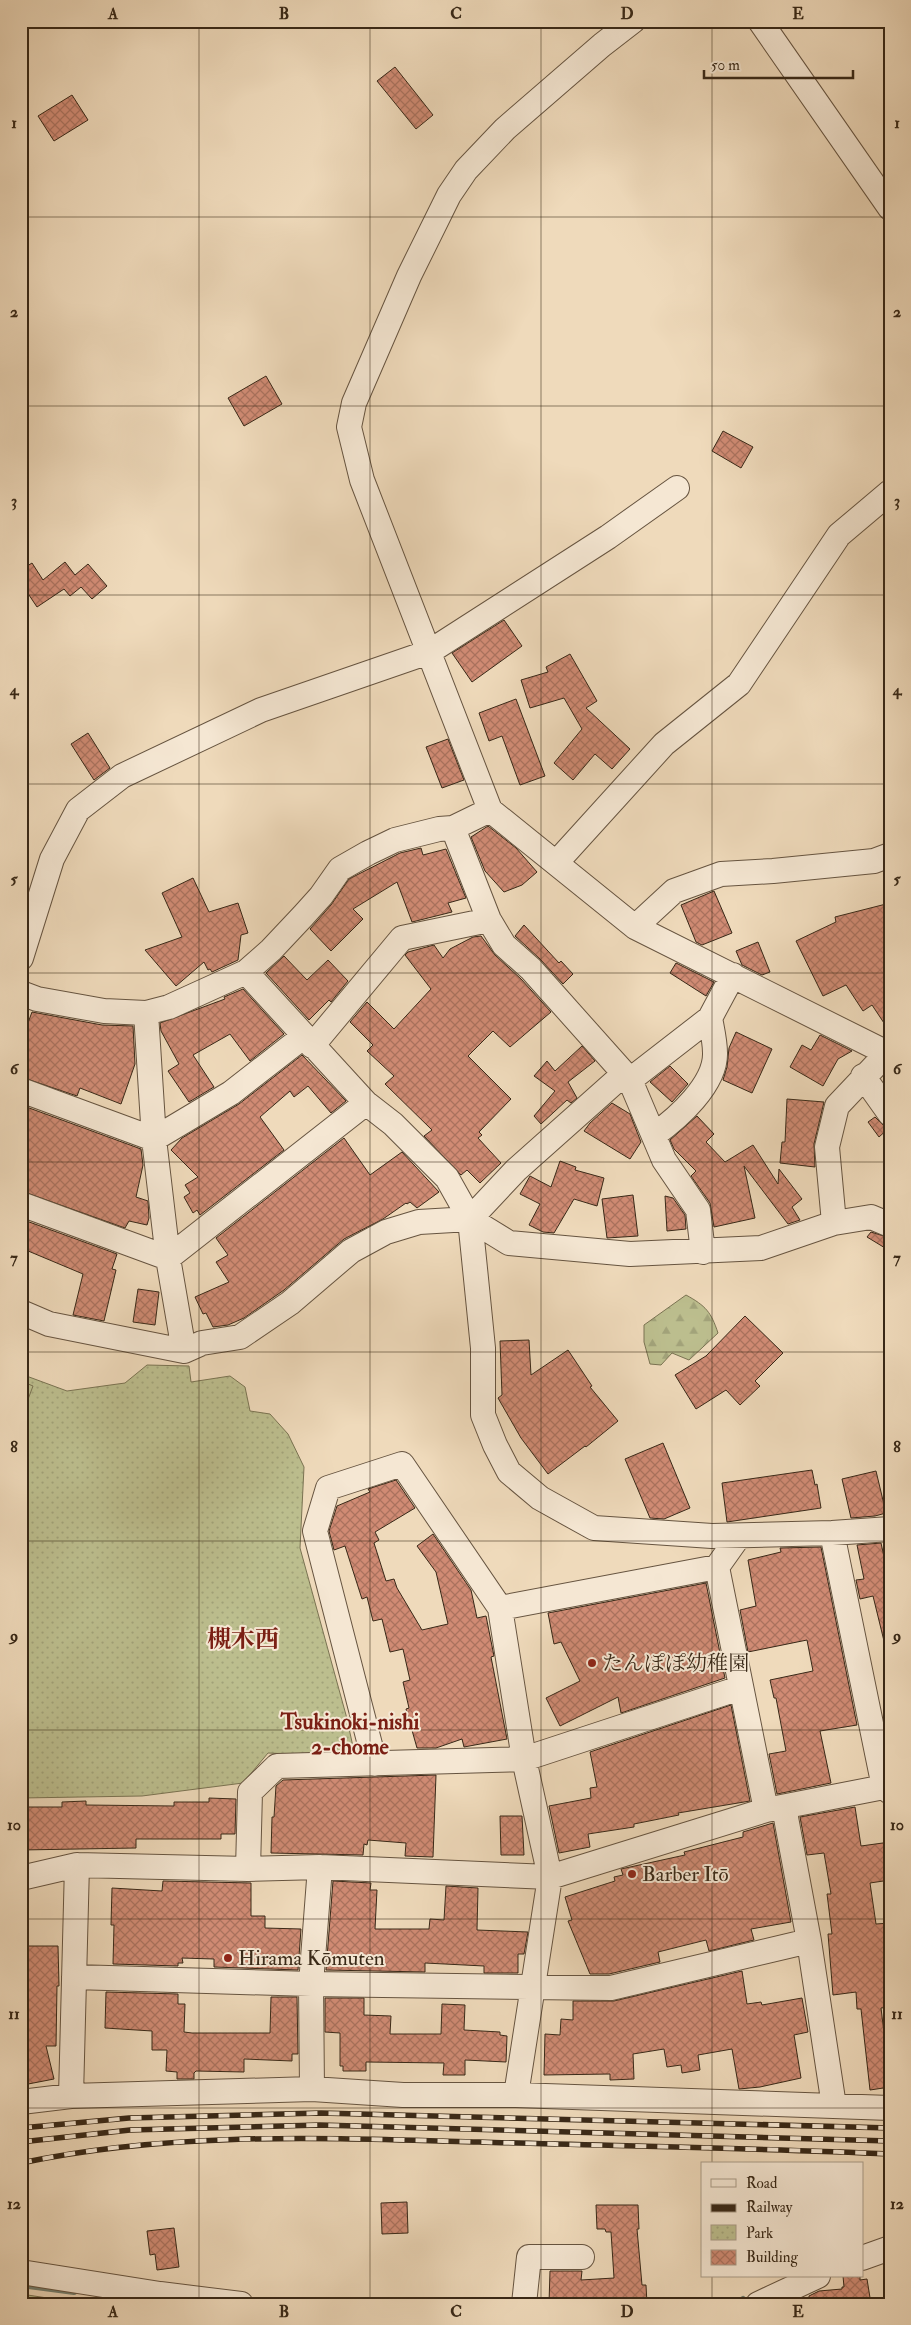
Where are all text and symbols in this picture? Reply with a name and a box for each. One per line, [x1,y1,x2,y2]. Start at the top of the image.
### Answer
text: A [107,4,119,24]
text: B [279,4,289,24]
text: C [450,4,462,24]
text: D [620,4,634,24]
text: E [792,4,804,24]
scale bar [704,48,852,80]
text: 50 m [711,56,740,75]
text: 1 [11,113,17,133]
text: 1 [894,113,900,133]
text: 2 [10,302,18,322]
text: 2 [893,302,901,322]
text: 3 [11,491,17,511]
text: 3 [894,491,900,511]
text: 4 [9,680,20,700]
text: 4 [892,680,903,700]
text: 5 [10,869,18,889]
text: 5 [893,869,901,889]
text: 6 [10,1059,20,1079]
text: 6 [893,1059,903,1079]
text: 7 [10,1248,18,1268]
text: 7 [893,1248,901,1268]
text: 8 [10,1437,18,1457]
text: 8 [893,1437,901,1457]
district label: 槻木西 [207,1624,279,1655]
text: 9 [8,1626,18,1646]
text: 9 [891,1626,901,1646]
place label: たんぽぽ幼稚園 [602,1650,749,1677]
marker: たんぽぽ幼稚園 [586,1657,598,1669]
district label: Tsukinoki-nishi 2-chome [280,1708,420,1761]
text: 10 [7,1815,21,1835]
text: 10 [890,1815,904,1835]
place label: Barber Itō [642,1861,729,1888]
marker: Barber Itō [626,1868,638,1880]
place label: Hirama Kōmuten [238,1945,385,1972]
marker: Hirama Kōmuten [222,1952,234,1964]
text: 11 [8,2004,20,2024]
text: 11 [891,2004,903,2024]
legend [701,2162,864,2278]
text: Road [746,2174,778,2193]
text: 12 [7,2194,21,2214]
text: 12 [890,2194,904,2214]
text: Railway [746,2198,793,2217]
text: Park [746,2224,773,2243]
text: Building [746,2248,798,2267]
text: A [107,2302,119,2322]
text: B [279,2302,289,2322]
text: C [450,2302,462,2322]
text: D [620,2302,634,2322]
text: E [792,2302,804,2322]

